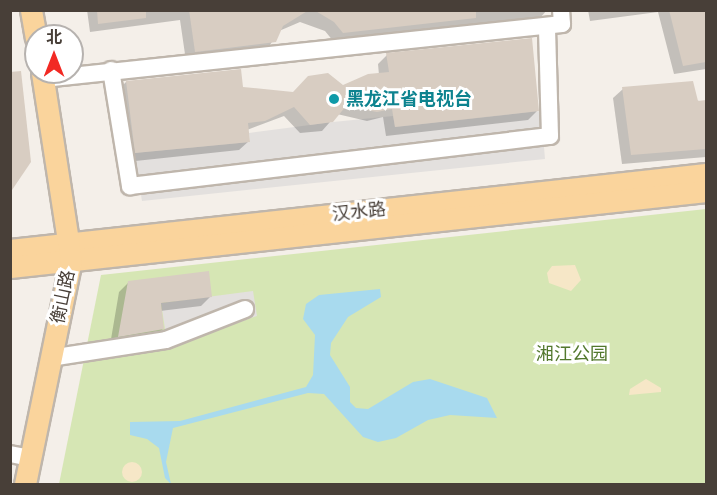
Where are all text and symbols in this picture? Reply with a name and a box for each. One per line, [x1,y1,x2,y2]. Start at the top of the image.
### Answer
north arrow [24,24,84,84]
text: 北 [46,28,62,47]
place label: 黑龙江省电视台 [346,88,472,110]
marker: 黑龙江省电视台 [327,92,341,106]
street label: 汉水路 [331,198,387,226]
street label: 衡山路 [47,268,79,326]
park label: 湘江公园 [536,343,608,365]

